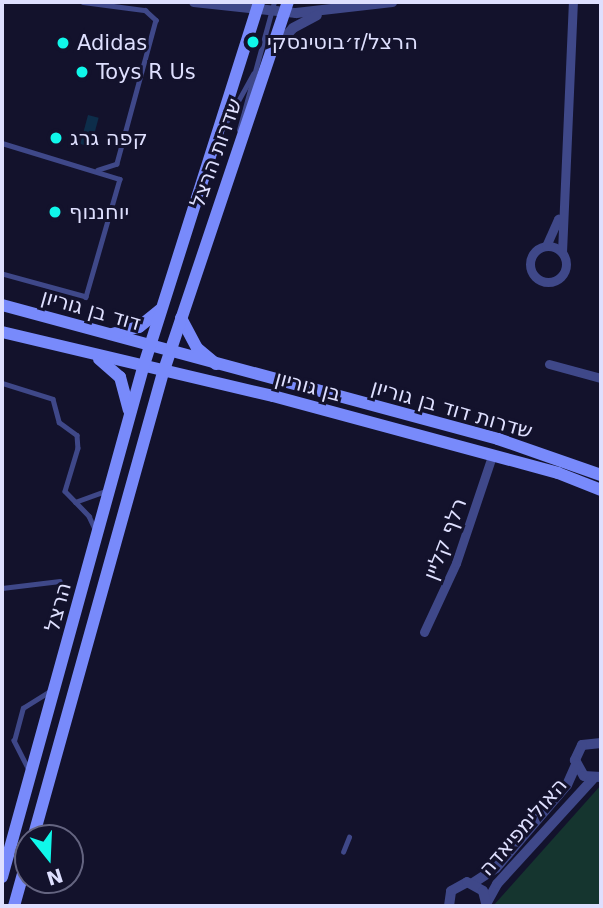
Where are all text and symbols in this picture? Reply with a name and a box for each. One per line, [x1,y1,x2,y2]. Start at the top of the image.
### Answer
place label: הרצל/ז׳בוטינסקי [267,29,418,55]
place label: Adidas [77,30,147,56]
marker: הרצל/ז׳בוטינסקי [245,34,261,50]
marker: Adidas [55,35,71,51]
place label: Toys R Us [96,59,196,85]
marker: Toys R Us [74,64,90,80]
street label: שדרות הרצל [185,95,247,211]
place label: קפה גרג [70,125,148,151]
marker: קפה גרג [48,130,64,146]
place label: יוחננוף [69,199,129,225]
marker: יוחננוף [47,204,63,220]
street label: דוד בן גוריון [38,284,144,336]
street label: בן גוריון [272,365,344,407]
street label: שדרות דוד בן גוריון [368,374,536,444]
street label: רלף קליין [418,494,472,584]
street label: הרצל [39,580,77,634]
street label: האולימפיאדה [474,773,572,881]
north arrow [14,824,84,894]
text: N [44,864,66,890]

